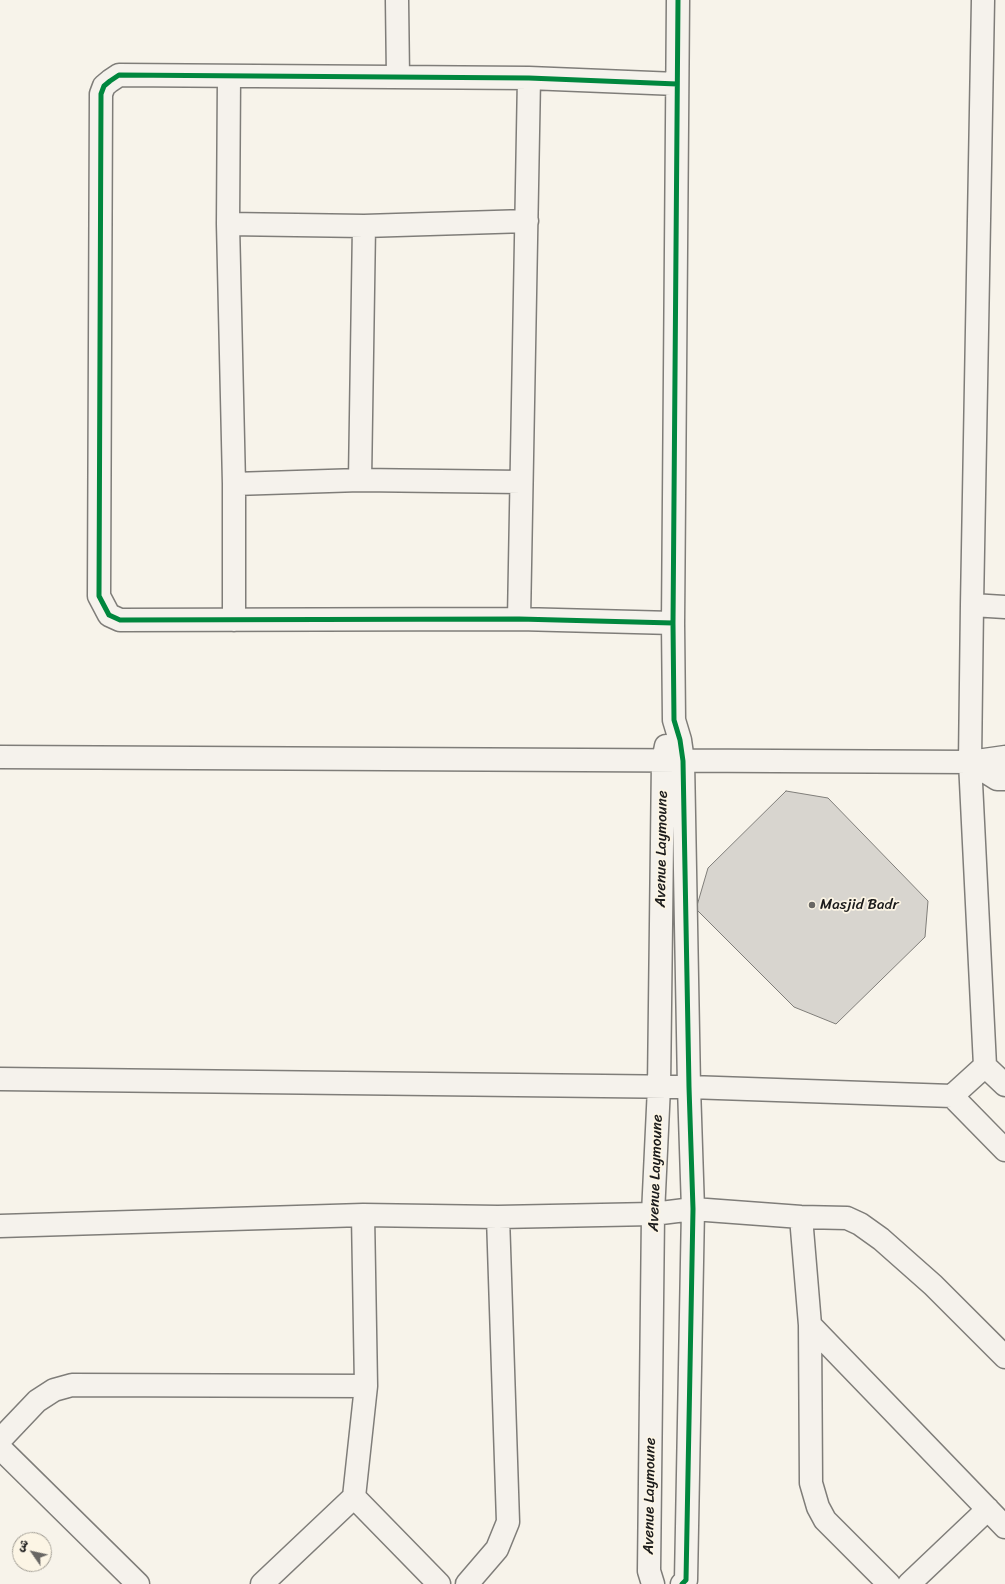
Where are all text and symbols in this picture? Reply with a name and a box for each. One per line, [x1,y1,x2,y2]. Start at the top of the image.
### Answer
street label: Avenue Laymoune [652,790,672,908]
place label: Masjid Badr [820,896,899,914]
marker: Masjid Badr [807,900,817,910]
street label: Avenue Laymoune [645,1114,667,1232]
street label: Avenue Laymoune [640,1437,660,1555]
north arrow [12,1532,52,1572]
text: ش [11,1535,34,1556]

